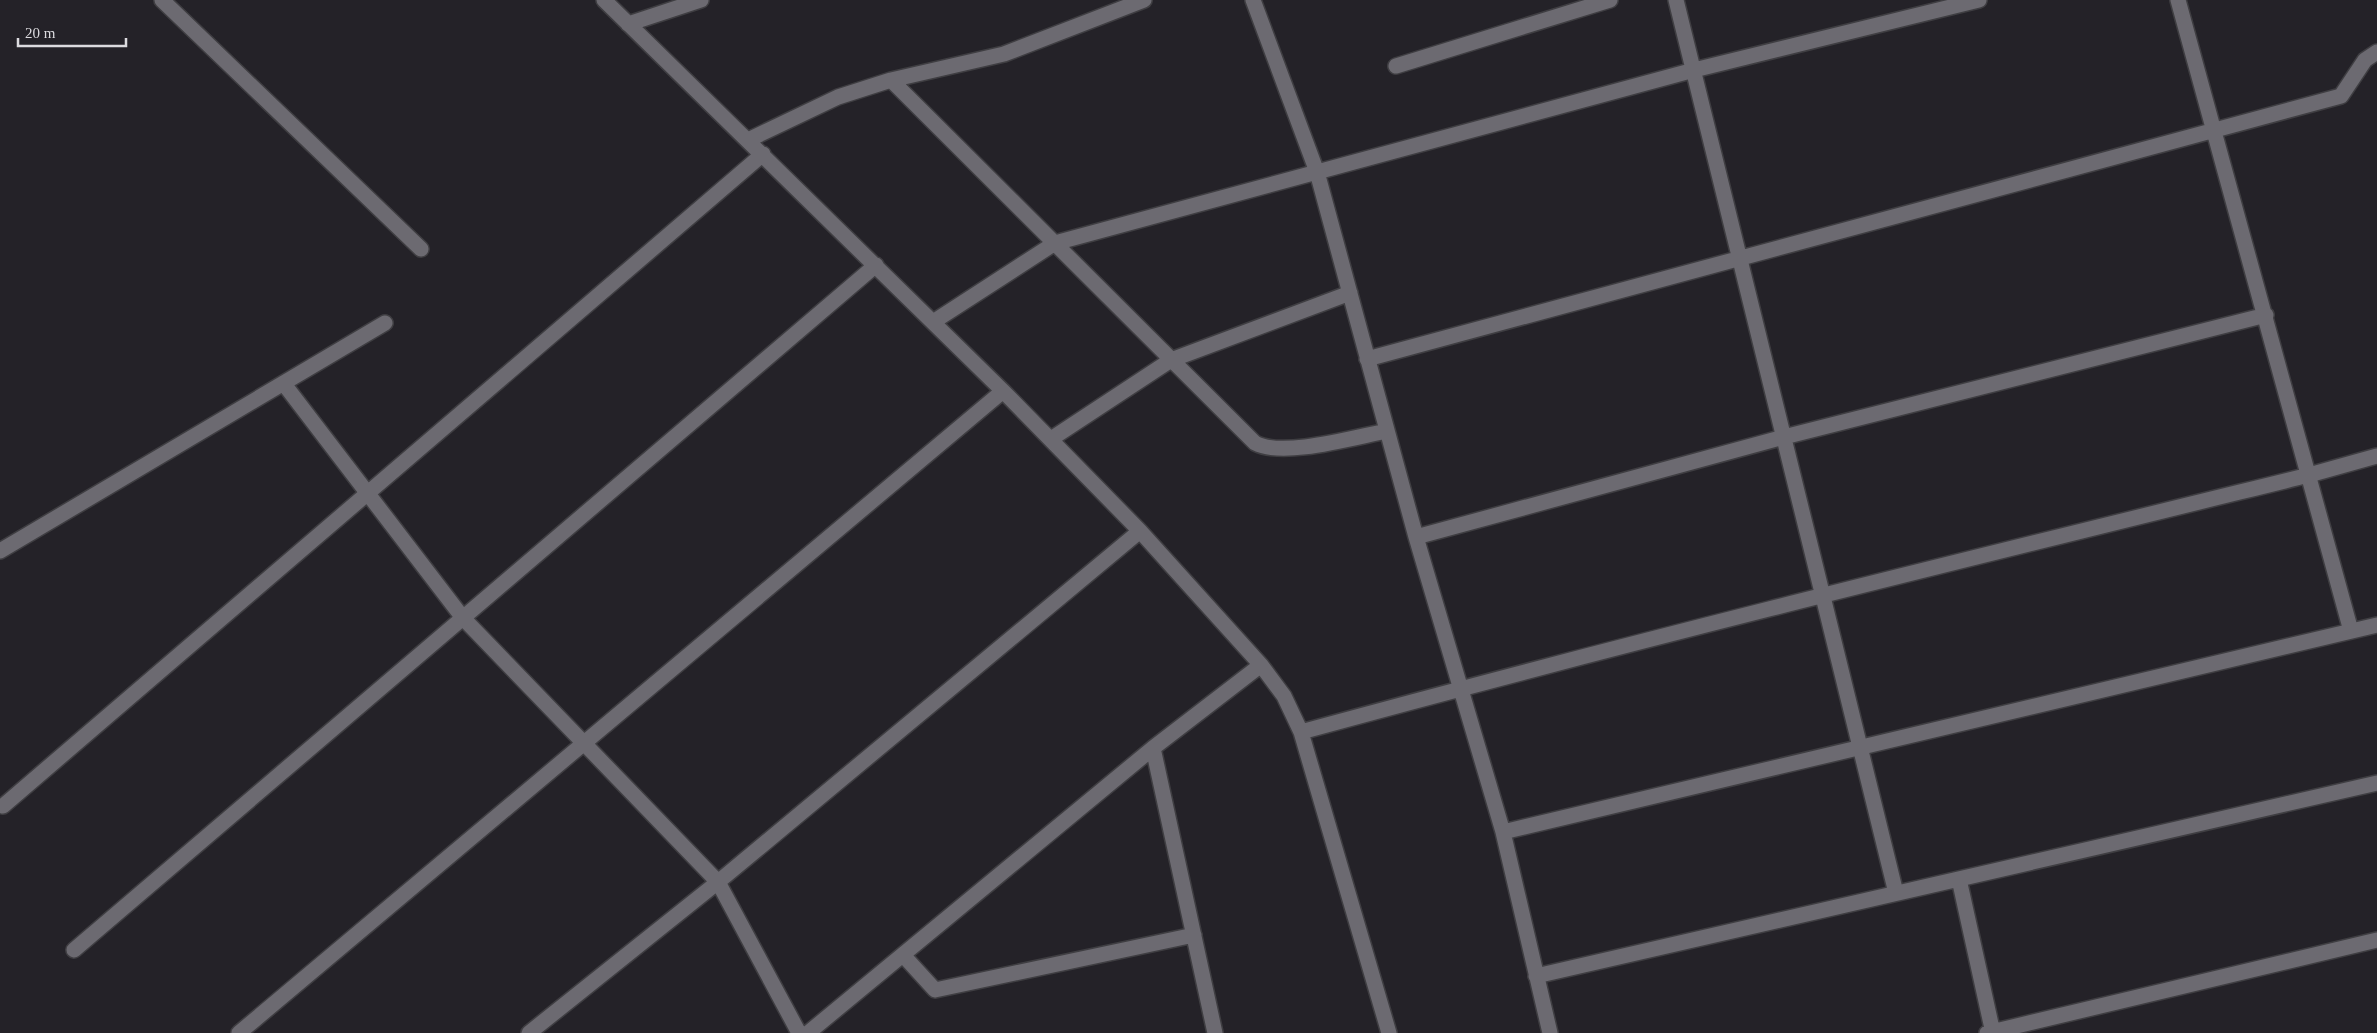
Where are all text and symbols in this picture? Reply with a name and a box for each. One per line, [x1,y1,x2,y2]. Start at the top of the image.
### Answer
scale bar [18,15,125,47]
text: 20 m [25,25,56,41]

